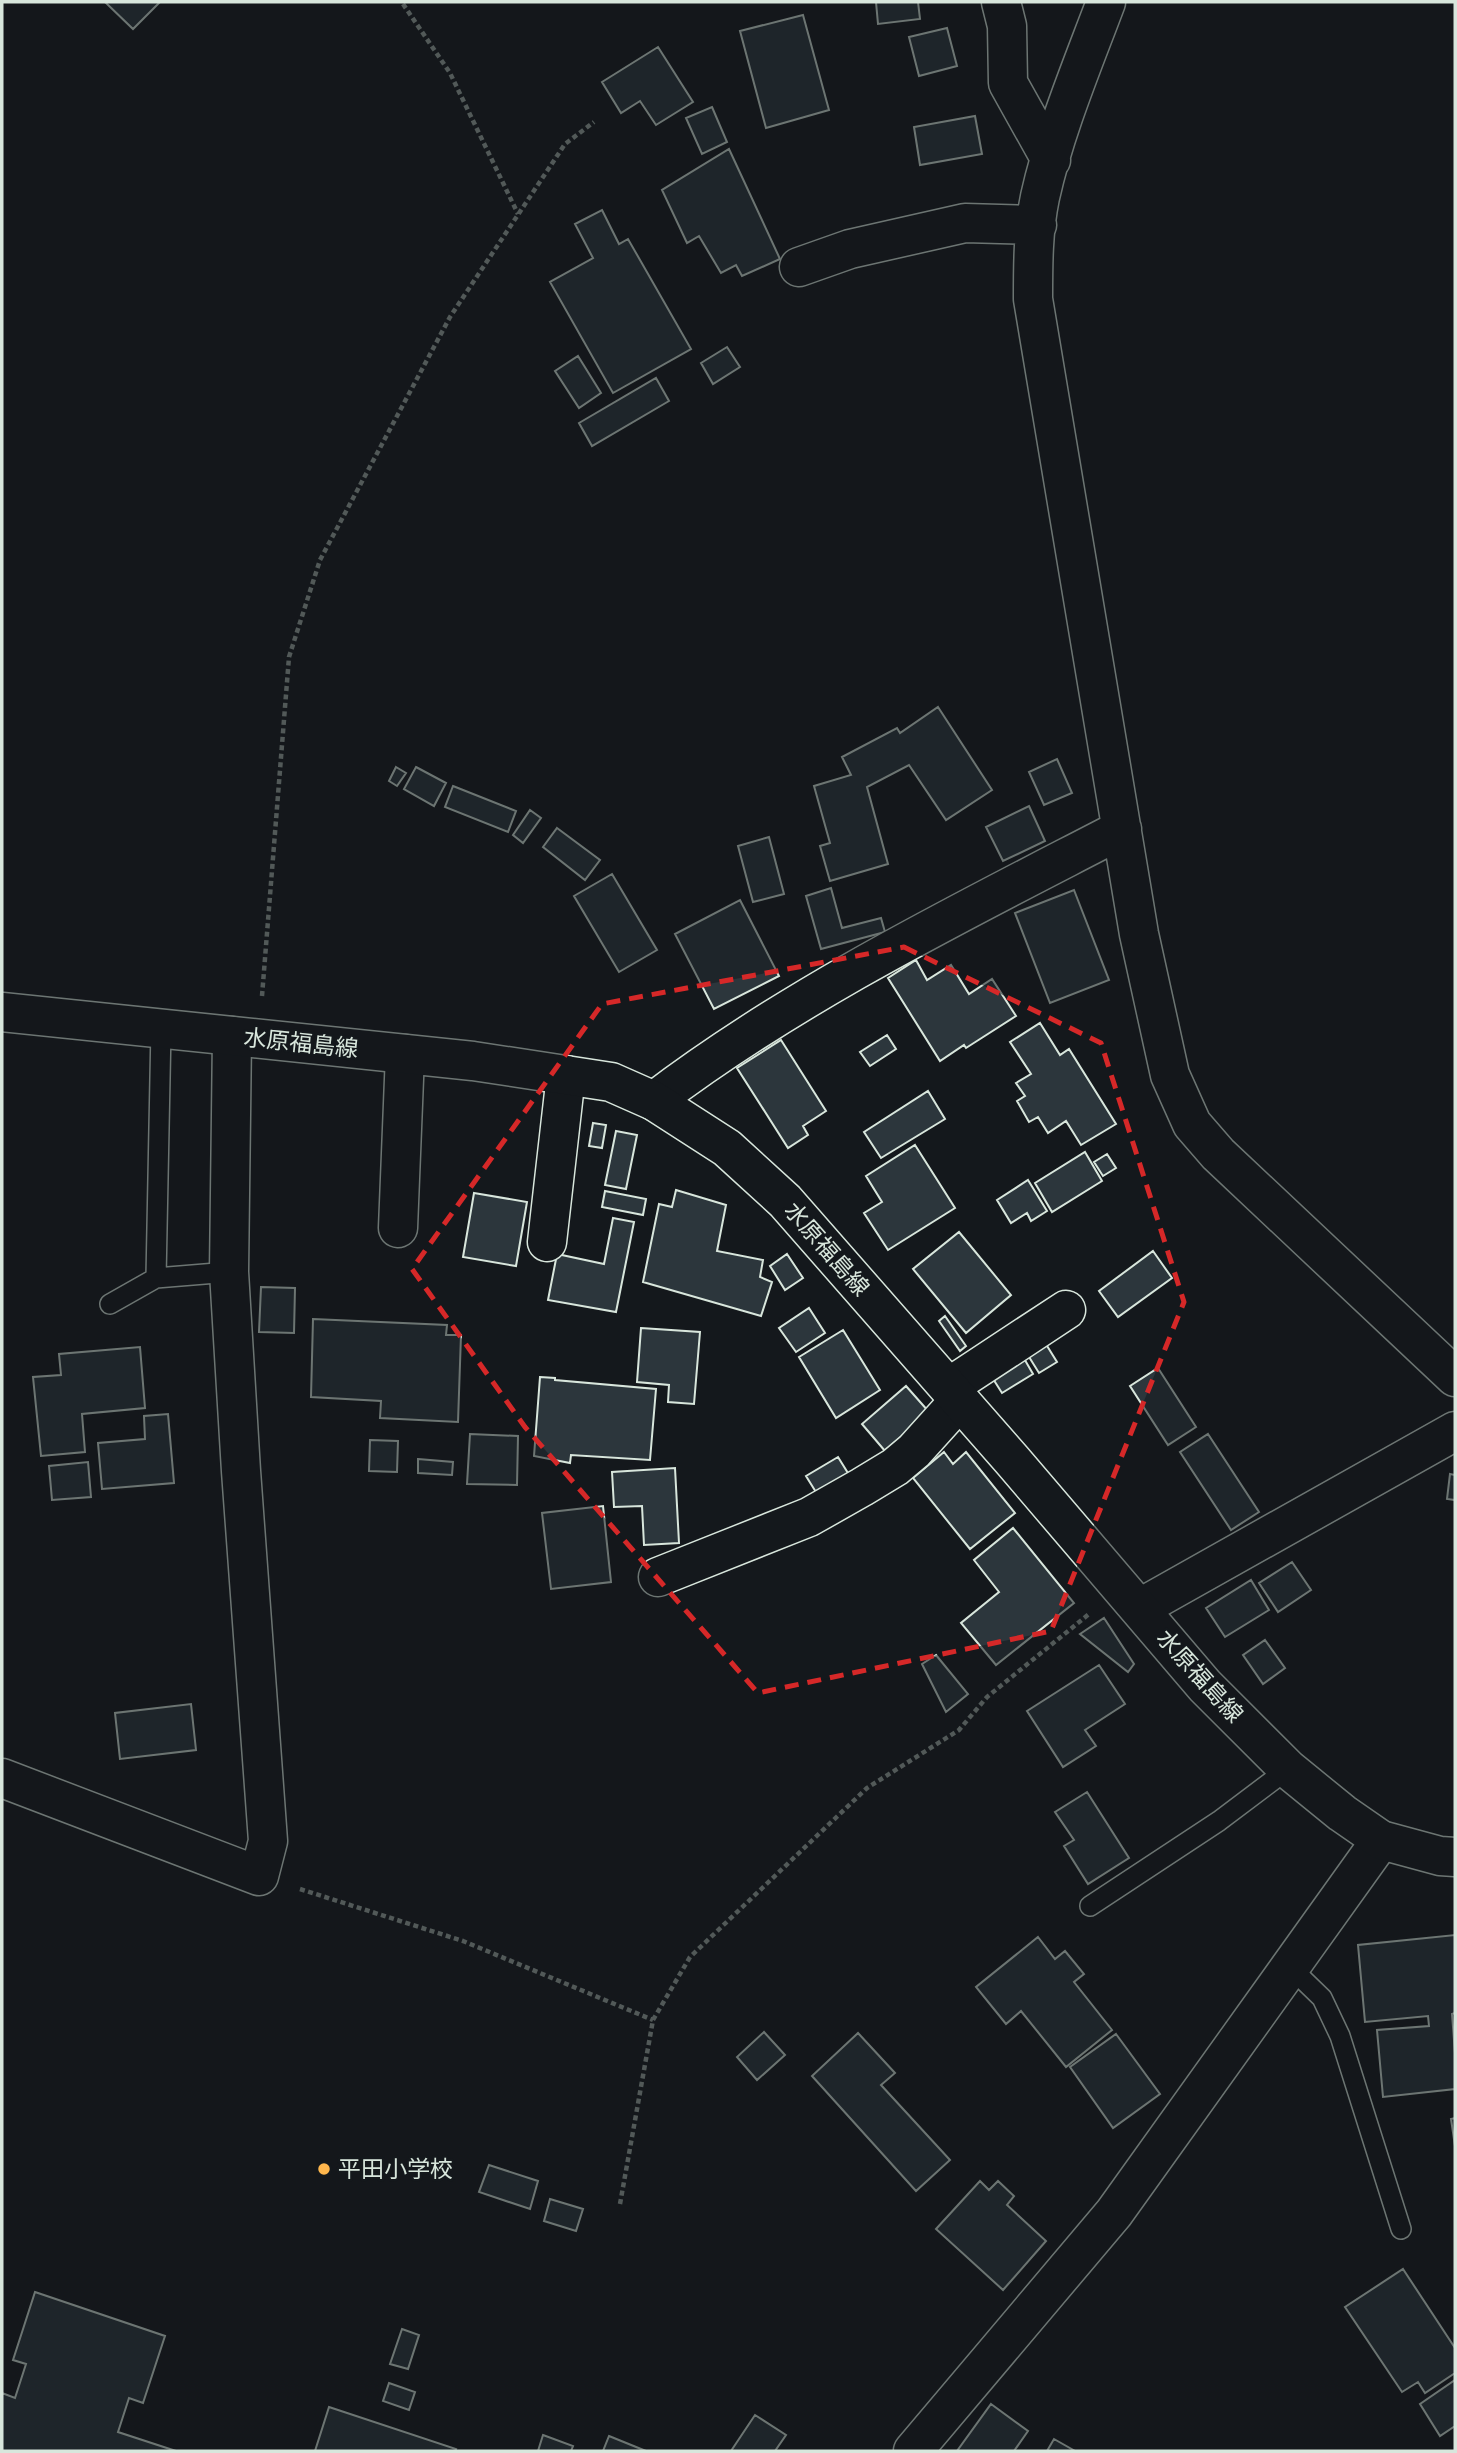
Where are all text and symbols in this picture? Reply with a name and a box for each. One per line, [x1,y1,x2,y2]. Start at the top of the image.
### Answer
street label: 水原福島線 [242,1022,360,1065]
street label: 水原福島線 [777,1196,876,1303]
street label: 水原福島線 [1150,1623,1250,1729]
place label: 平田小学校 [338,2154,453,2185]
marker: 平田小学校 [316,2161,332,2177]

